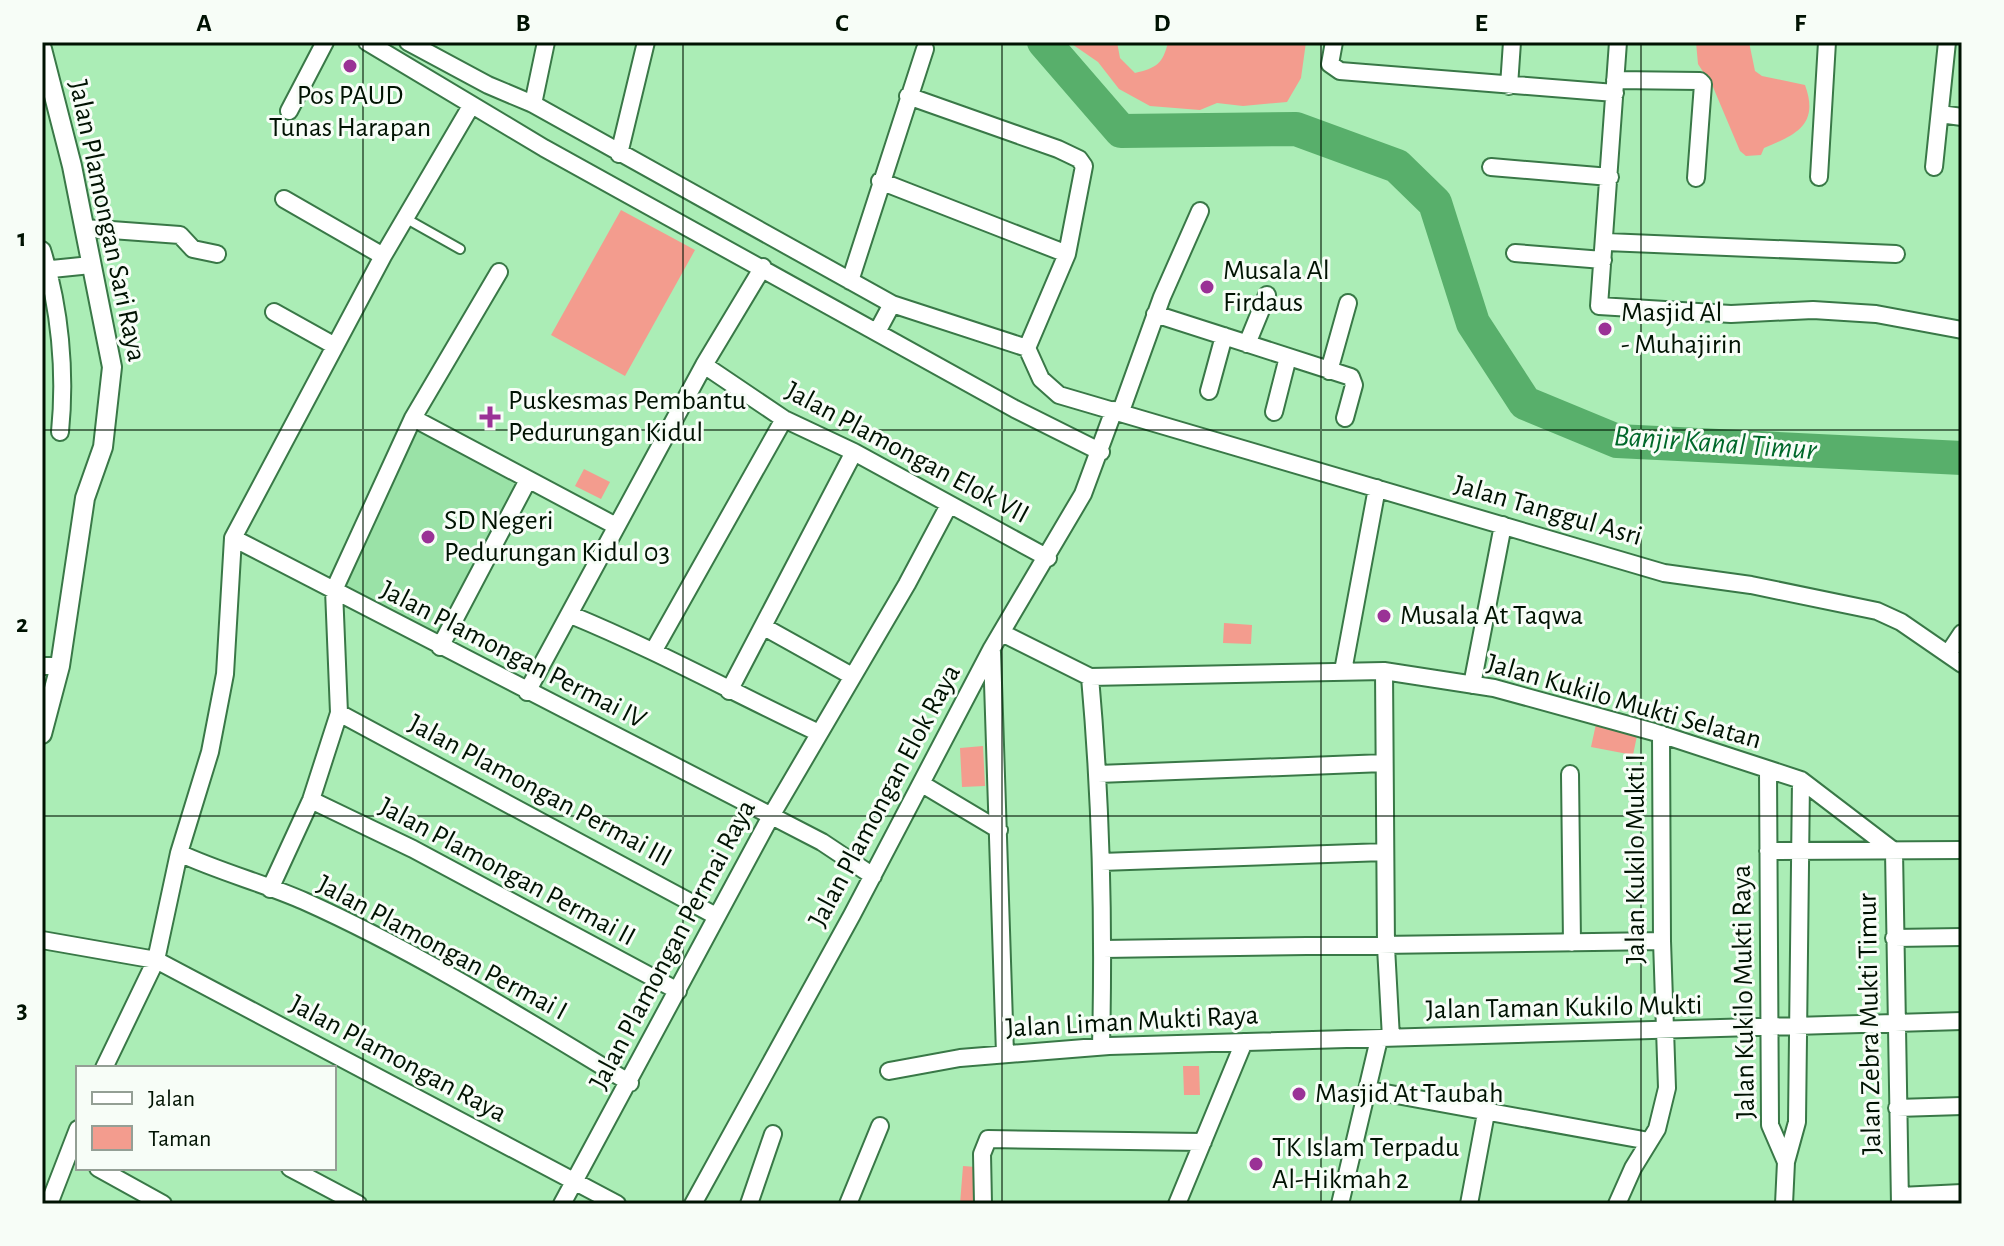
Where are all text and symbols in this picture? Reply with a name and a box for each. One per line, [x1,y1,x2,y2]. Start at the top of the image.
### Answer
text: A [196,10,212,36]
text: B [515,10,531,36]
text: C [835,10,849,36]
text: D [1153,10,1171,36]
text: E [1474,10,1488,36]
text: F [1794,10,1807,36]
marker: Pos PAUD Tunas Harapan [341,57,359,75]
street label: Jalan Plamongan Sari Raya [63,78,151,364]
place label: Pos PAUD Tunas Harapan [269,82,431,142]
text: 1 [17,225,27,251]
place label: Musala Al Firdaus [1223,257,1330,317]
marker: Musala Al Firdaus [1198,278,1216,296]
place label: Masjid Al - Muhajirin [1621,299,1742,359]
marker: Masjid Al - Muhajirin [1596,320,1614,338]
street label: Jalan Plamongan Elok VII [781,377,1033,529]
place label: Puskesmas Pembantu Pedurungan Kidul [508,387,746,447]
marker: Puskesmas Pembantu Pedurungan Kidul [479,406,501,428]
water label: Banjir Kanal Timur [1613,421,1819,465]
street label: Jalan Tanggul Asri [1451,471,1645,551]
place label: SD Negeri Pedurungan Kidul 03 [444,507,670,567]
marker: SD Negeri Pedurungan Kidul 03 [419,528,437,546]
street label: Jalan Plamongan Permai IV [376,576,651,734]
place label: Musala At Taqwa [1400,602,1583,630]
marker: Musala At Taqwa [1375,607,1393,625]
text: 2 [16,611,28,637]
street label: Jalan Kukilo Mukti Selatan [1484,649,1764,755]
street label: Jalan Plamongan Elok Raya [804,660,966,932]
street label: Jalan Plamongan Permai III [402,707,678,875]
street label: Jalan Kukilo Mukti I [1622,754,1650,964]
street label: Jalan Plamongan Permai Raya [585,796,761,1094]
street label: Jalan Kukilo Mukti Raya [1728,864,1760,1120]
street label: Jalan Plamongan Permai I [311,868,573,1028]
street label: Jalan Plamongan Permai II [312,870,572,1026]
street label: Jalan Zebra Mukti Timur [1854,893,1886,1155]
street label: Jalan Plamongan Raya [285,990,511,1128]
street label: Jalan Taman Kukilo Mukti [1425,992,1703,1024]
text: 3 [16,997,28,1023]
street label: Jalan Liman Mukti Raya [1005,1001,1259,1043]
legend [76,1066,336,1170]
place label: Masjid At Taubah [1315,1080,1504,1108]
marker: Masjid At Taubah [1290,1085,1308,1103]
text: Jalan [148,1087,195,1111]
text: Taman [148,1127,211,1151]
place label: TK Islam Terpadu Al-Hikmah 2 [1272,1134,1459,1194]
marker: TK Islam Terpadu Al-Hikmah 2 [1247,1155,1265,1173]

